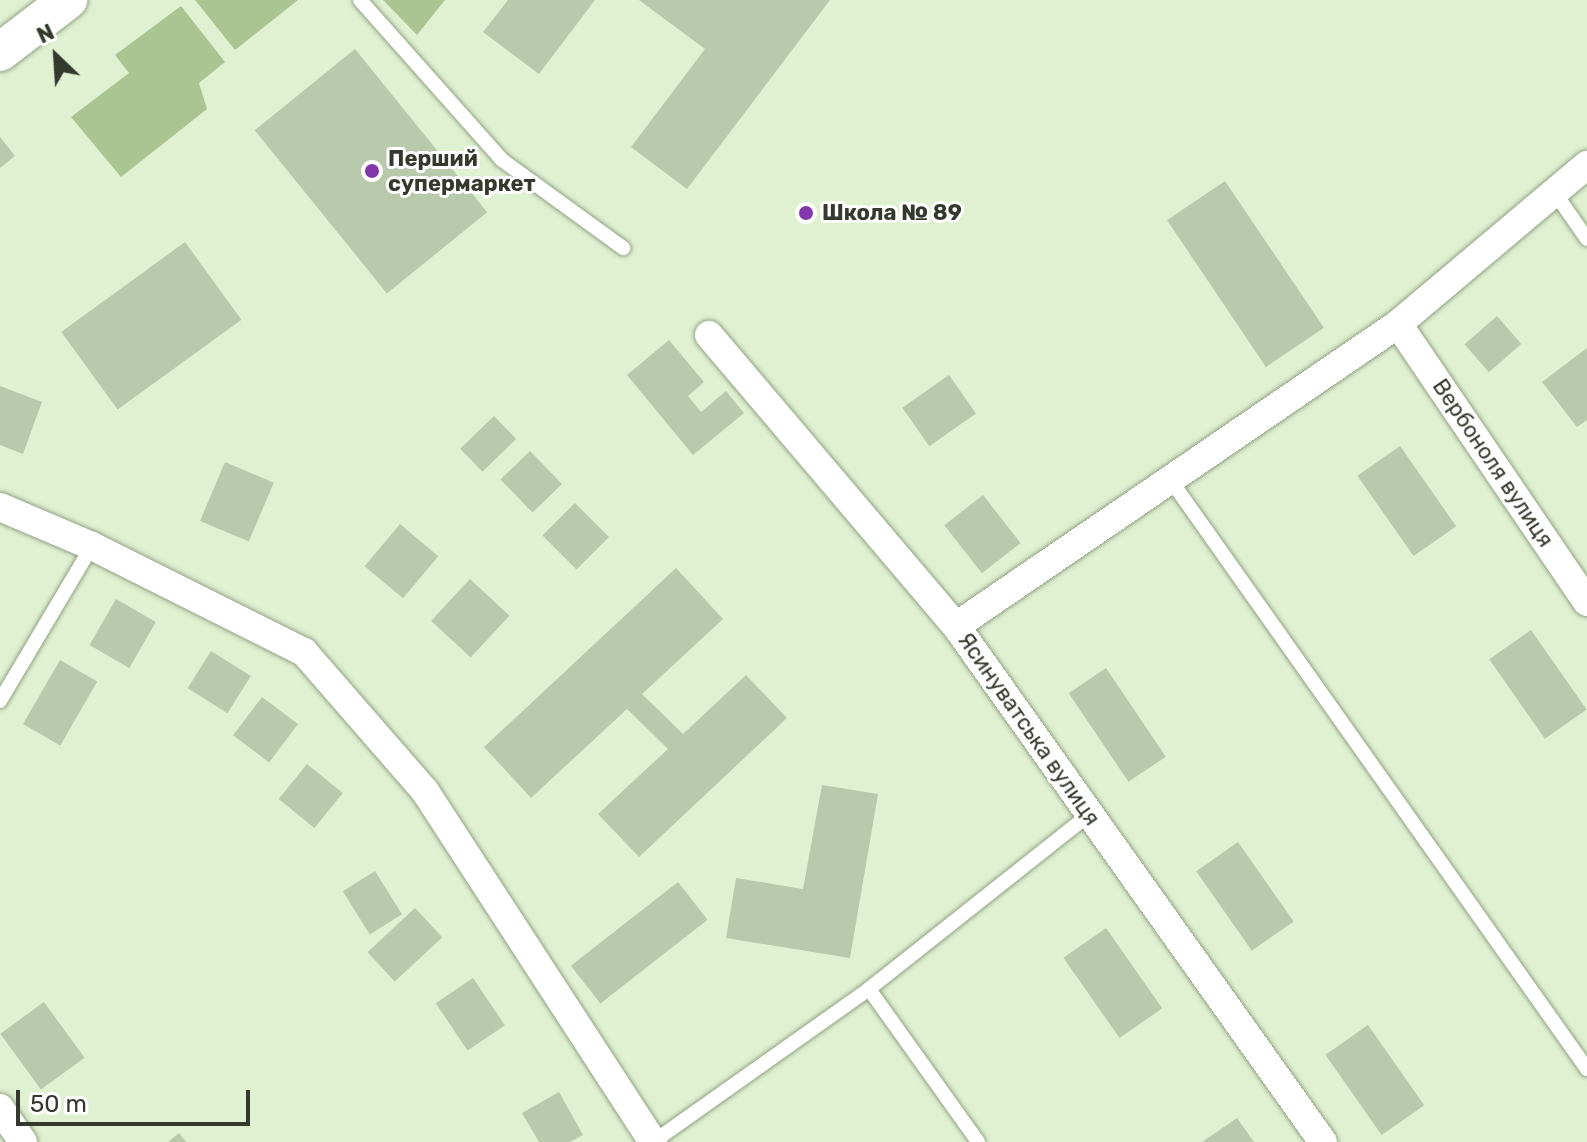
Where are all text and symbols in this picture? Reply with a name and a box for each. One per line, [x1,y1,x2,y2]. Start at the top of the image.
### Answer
north arrow [16,16,96,96]
text: N [33,18,59,49]
place label: Перший супермаркет [388,145,536,196]
marker: Перший супермаркет [363,162,381,180]
place label: Школа № 89 [822,200,962,226]
marker: Школа № 89 [797,204,815,222]
street label: Вербоноля вулиця [1427,374,1559,552]
street label: Ясинуватська вулиця [952,628,1106,830]
scale bar [20,1074,254,1124]
text: 50 m [30,1090,87,1118]

